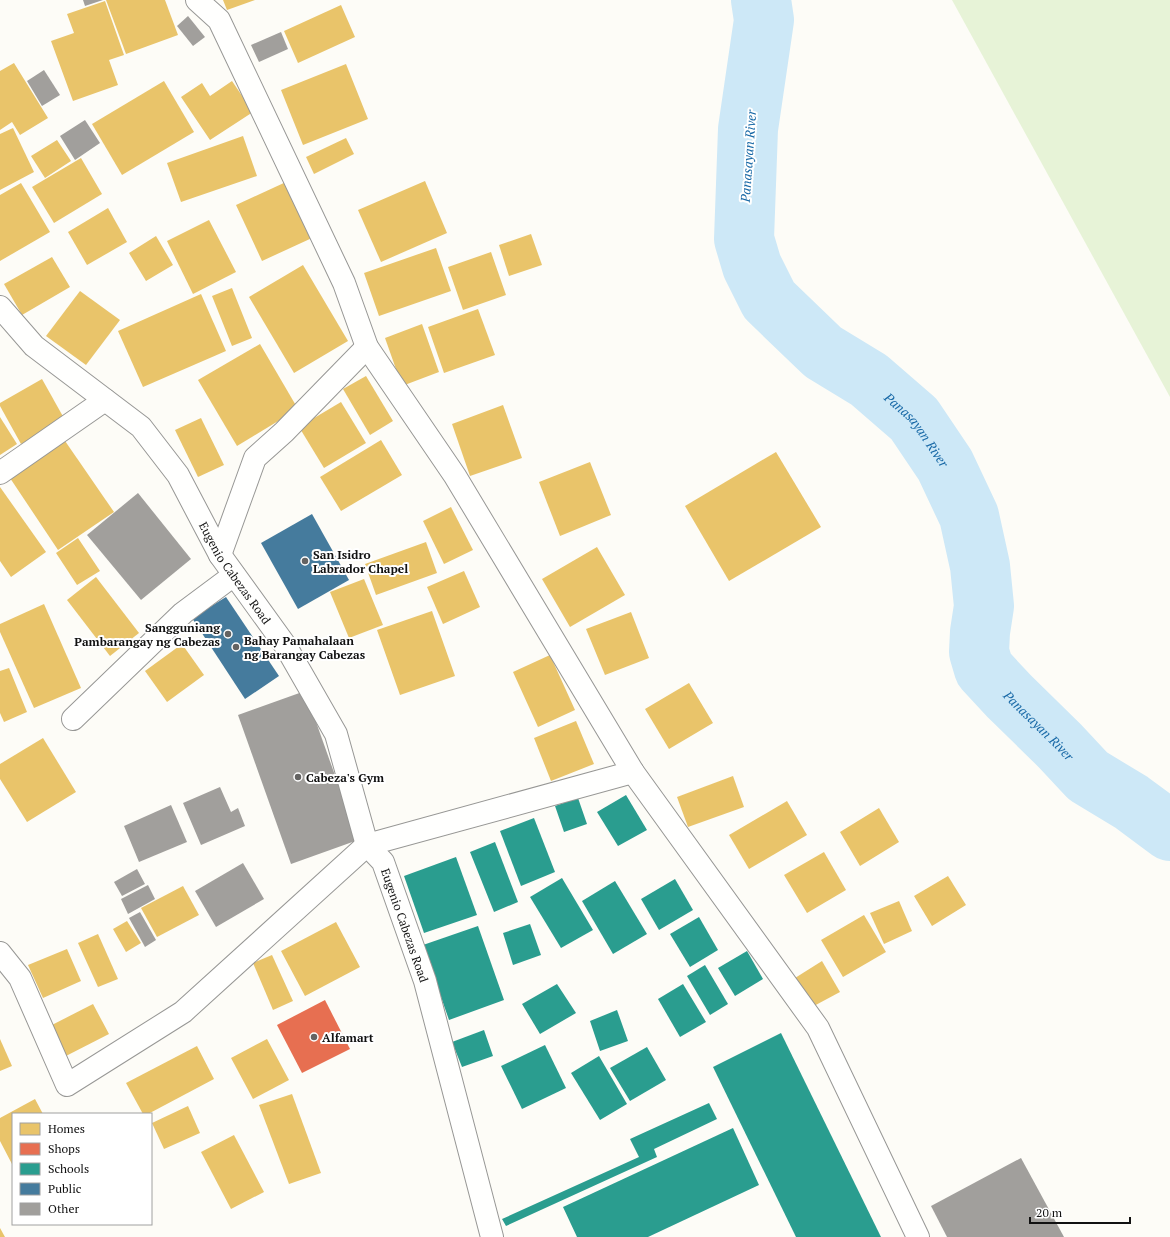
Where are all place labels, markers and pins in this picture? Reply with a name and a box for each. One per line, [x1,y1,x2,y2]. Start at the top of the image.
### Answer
place label: San Isidro Labrador Chapel [313,547,408,576]
marker: San Isidro Labrador Chapel [300,556,310,566]
place label: Sangguniang Pambarangay ng Cabezas [74,620,221,649]
marker: Sangguniang Pambarangay ng Cabezas [223,629,233,639]
place label: Bahay Pamahalaan ng Barangay Cabezas [244,633,366,662]
marker: Bahay Pamahalaan ng Barangay Cabezas [231,642,241,652]
place label: Cabeza's Gym [306,770,384,785]
marker: Cabeza's Gym [293,772,303,782]
place label: Alfamart [322,1030,374,1045]
marker: Alfamart [309,1032,319,1042]

